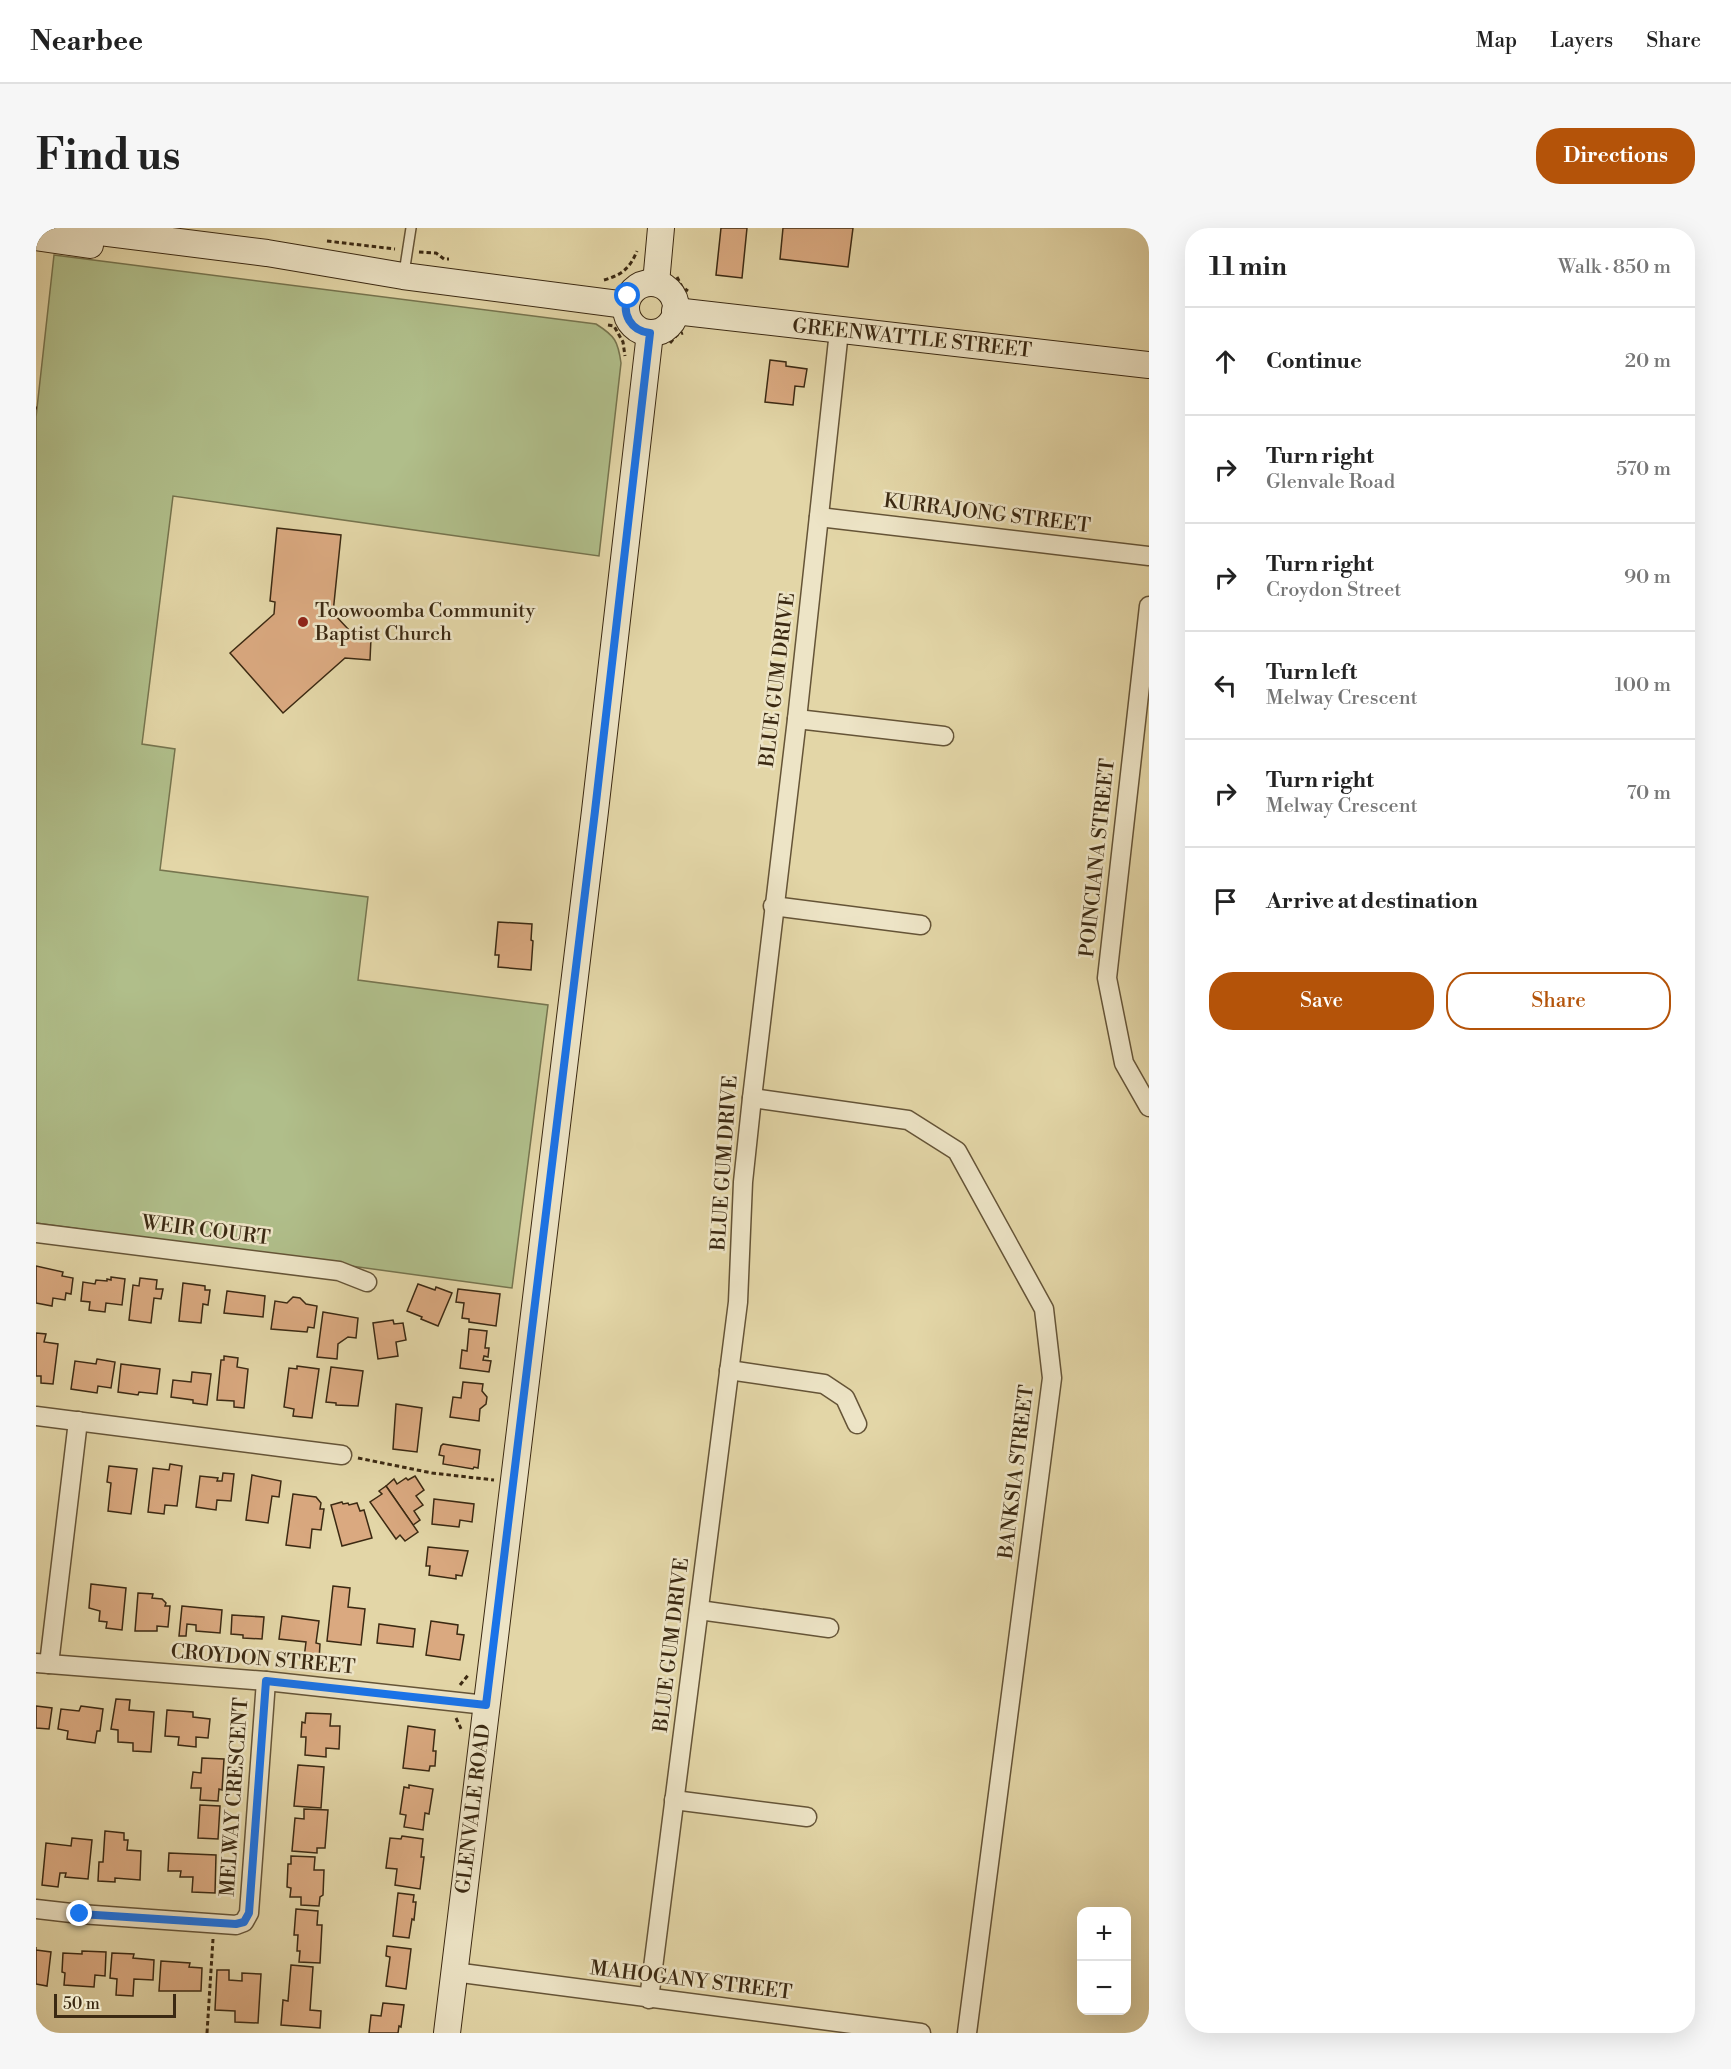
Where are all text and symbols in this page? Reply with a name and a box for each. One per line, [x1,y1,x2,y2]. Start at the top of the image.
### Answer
text: Nearbee [30,24,143,59]
text: Map [1476,28,1517,54]
text: Layers [1550,28,1613,54]
text: Share [1646,28,1701,54]
button: Directions [1536,128,1695,184]
text: Find us [36,130,180,183]
text: 11 min [1209,251,1287,283]
text: Walk · 850 m [1558,255,1671,280]
route start [614,282,640,308]
street label: GREENWATTLE STREET [791,314,1033,364]
icon: ahead [1209,345,1242,378]
text: Continue [1266,348,1362,375]
text: 20 m [1625,349,1671,374]
text: Turn right [1266,443,1374,470]
icon: right [1209,453,1242,486]
text: 570 m [1616,457,1671,482]
text: Glenvale Road [1266,470,1395,495]
street label: KURRAJONG STREET [882,489,1092,539]
text: Turn right [1266,551,1374,578]
icon: right [1209,561,1242,594]
text: 90 m [1624,565,1671,590]
text: Croydon Street [1266,578,1401,603]
street label: BLUE GUM DRIVE [755,591,801,770]
place label: Toowoomba Community Baptist Church [314,599,535,647]
marker: Toowoomba Community Baptist Church [296,615,310,629]
text: Turn left [1266,659,1357,686]
icon: left [1209,669,1242,702]
text: 100 m [1615,673,1671,698]
text: Melway Crescent [1266,686,1418,711]
street label: POINCIANA STREET [1075,757,1121,959]
text: Turn right [1266,767,1374,794]
icon: right [1209,777,1242,810]
text: 70 m [1627,781,1671,806]
text: Melway Crescent [1266,794,1418,819]
icon: arrive [1209,885,1242,918]
text: Arrive at destination [1266,888,1478,915]
button: Save [1209,972,1434,1030]
button: Share [1446,972,1671,1030]
street label: BLUE GUM DRIVE [706,1075,744,1252]
street label: WEIR COURT [139,1211,272,1251]
street label: BANKSIA STREET [994,1384,1040,1561]
street label: BLUE GUM DRIVE [649,1556,695,1735]
street label: CROYDON STREET [170,1639,356,1681]
street label: MELWAY CRESCENT [216,1697,254,1897]
street label: GLENVALE ROAD [451,1723,497,1895]
route end [66,1900,92,1926]
map controls [1077,1907,1131,2015]
button: + [1077,1907,1131,1961]
street label: MAHOGANY STREET [588,1956,794,2006]
button: − [1077,1961,1131,2015]
scale bar [54,1991,176,2018]
text: 50 m [63,1994,100,2014]

